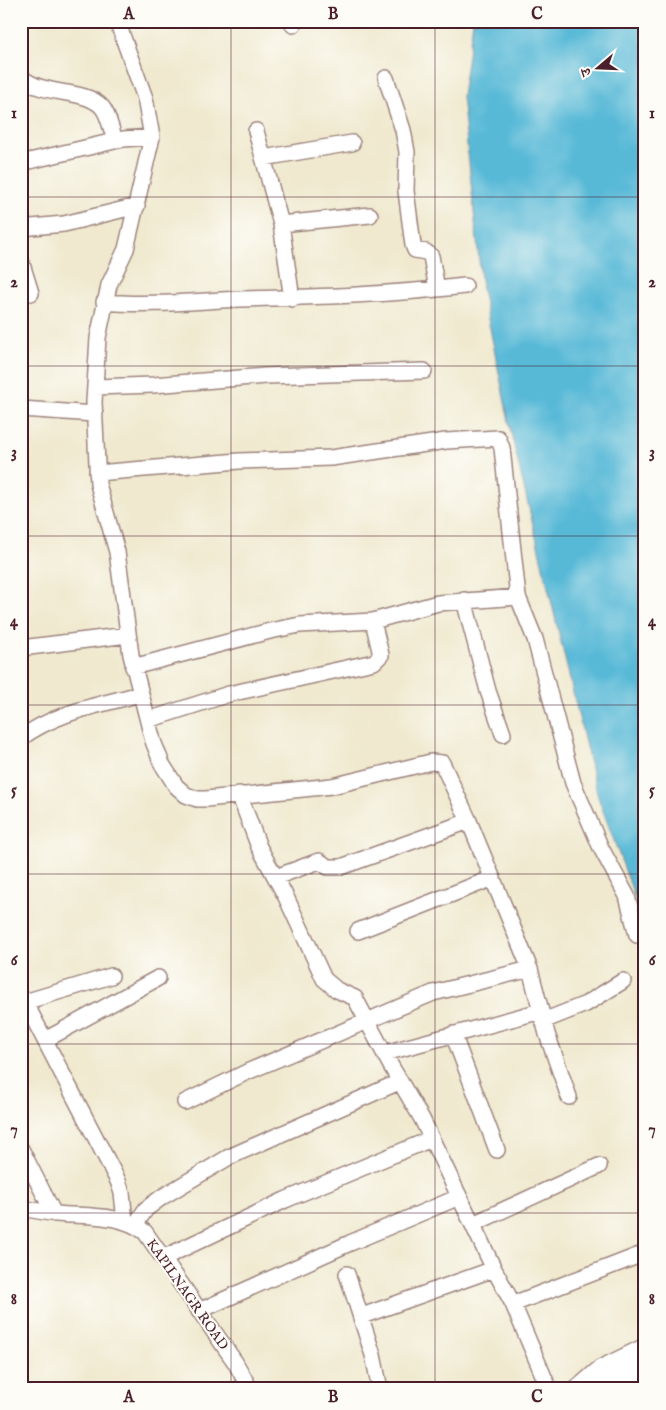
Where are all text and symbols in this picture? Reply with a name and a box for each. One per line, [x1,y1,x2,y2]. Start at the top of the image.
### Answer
text: A [123,5,136,25]
text: B [328,5,339,25]
text: C [531,5,543,25]
north arrow [574,42,624,92]
text: उ [577,65,597,79]
text: 1 [11,104,17,124]
text: 1 [649,104,655,124]
text: 2 [10,273,18,293]
text: 2 [648,273,656,293]
text: 3 [11,443,17,463]
text: 3 [649,443,655,463]
text: 4 [10,612,19,632]
text: 4 [648,612,657,632]
text: 5 [11,781,17,801]
text: 5 [649,781,655,801]
text: 6 [11,951,19,971]
text: 6 [649,951,657,971]
text: 7 [10,1120,18,1140]
text: 7 [648,1120,656,1140]
street label: KAPILNAGR ROAD [142,1235,232,1354]
text: 8 [11,1290,17,1310]
text: 8 [649,1290,655,1310]
text: A [123,1388,136,1408]
text: B [328,1388,339,1408]
text: C [531,1388,543,1408]

